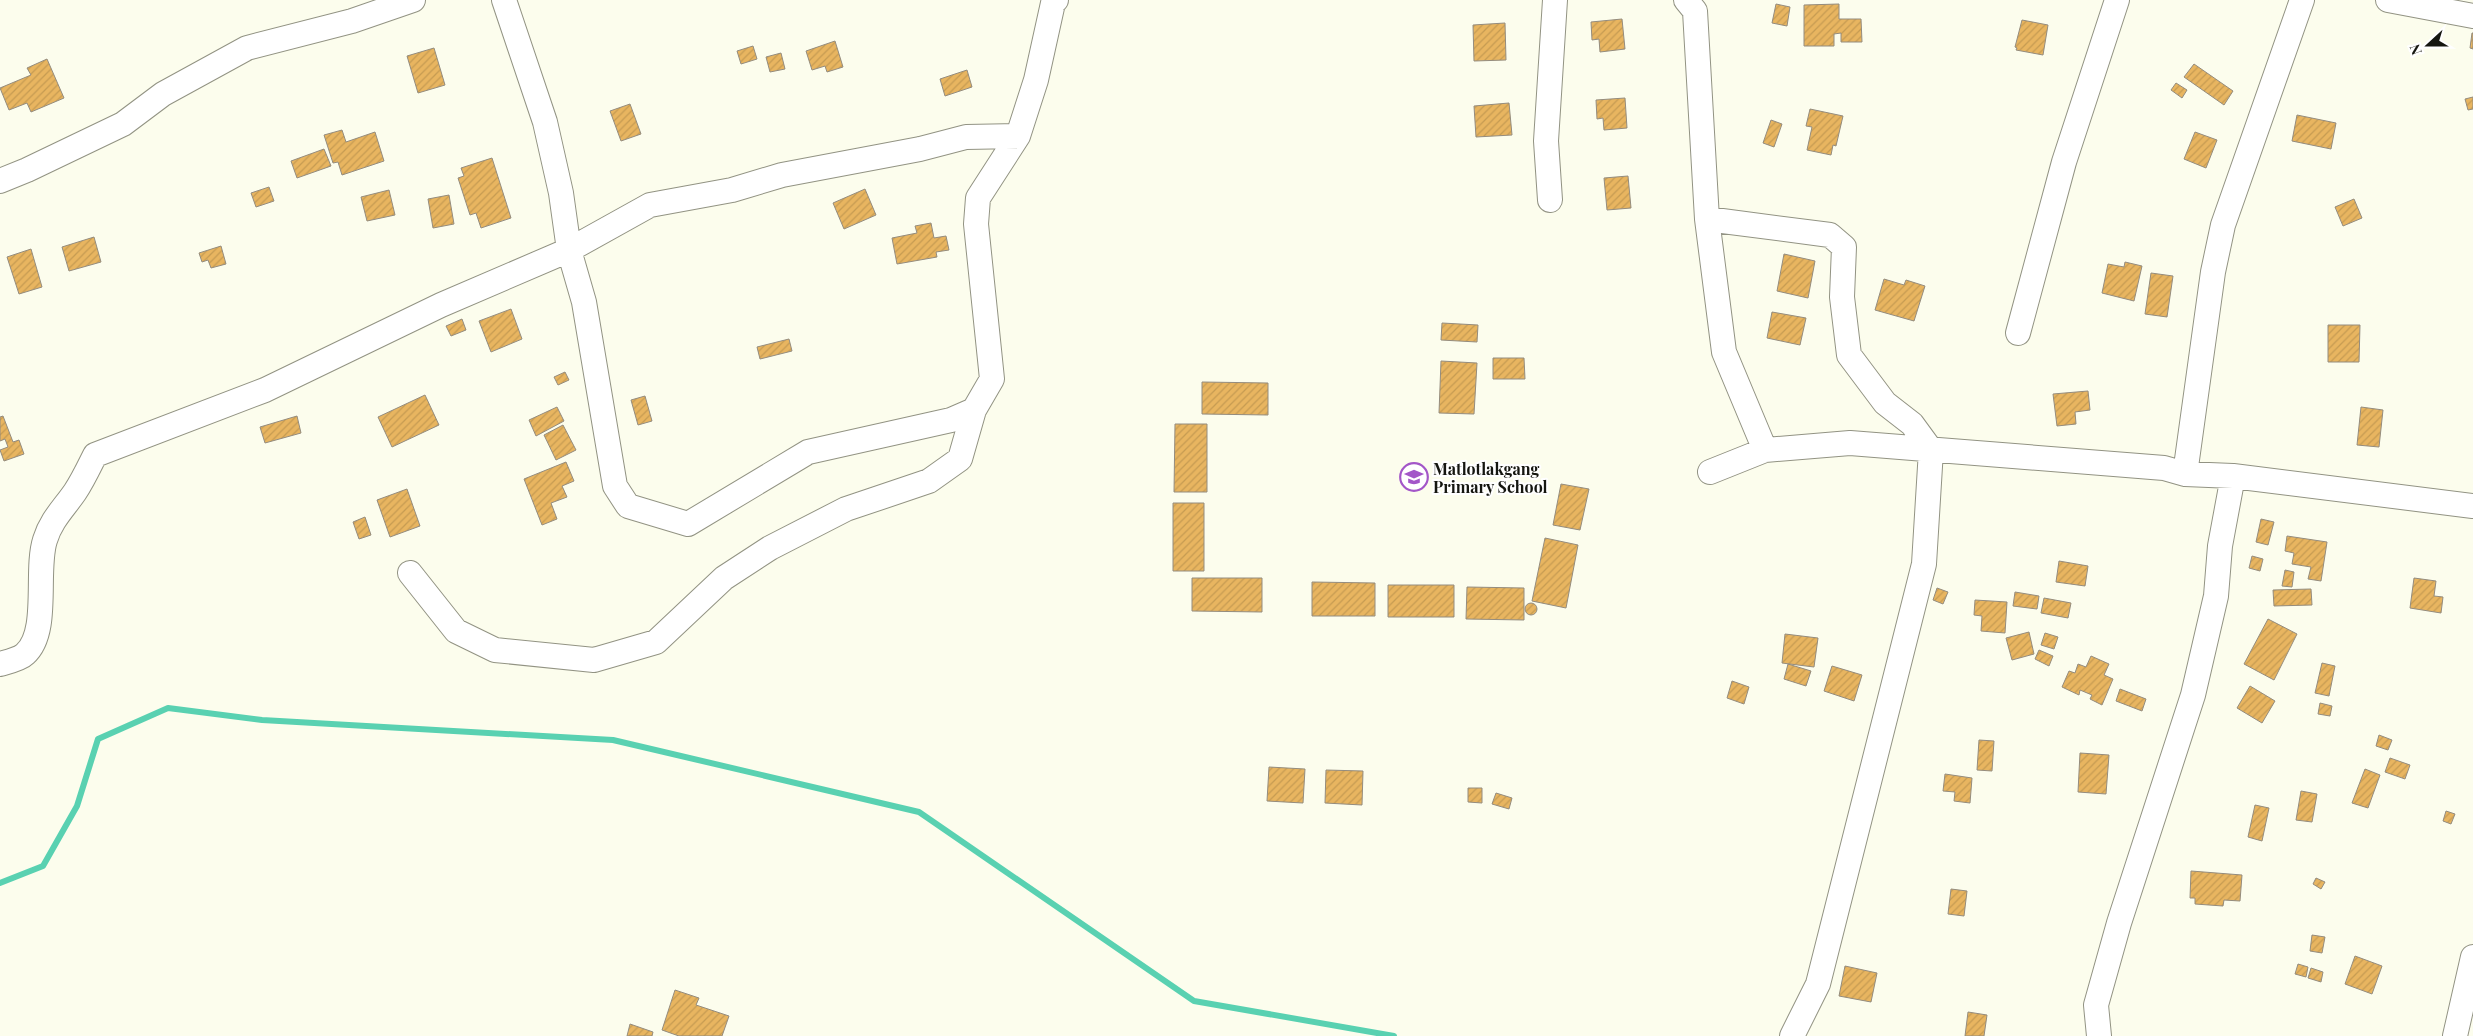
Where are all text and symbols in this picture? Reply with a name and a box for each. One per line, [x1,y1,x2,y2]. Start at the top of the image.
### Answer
north arrow [2403,20,2453,70]
text: N [2405,42,2426,58]
place label: Matlotlakgang Primary School [1433,458,1548,497]
school or university icon: Matlotlakgang Primary School [1399,462,1429,492]

